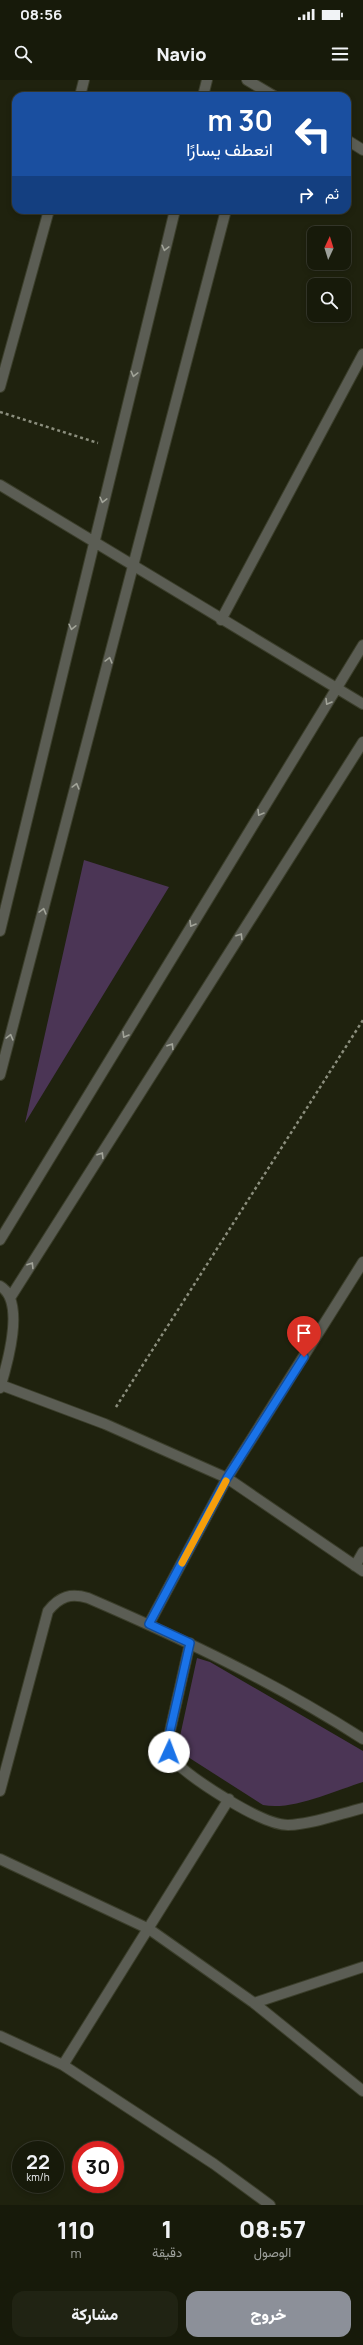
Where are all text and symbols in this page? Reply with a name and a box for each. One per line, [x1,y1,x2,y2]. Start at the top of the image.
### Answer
text: 08:56 [20,4,62,25]
text: Navio [156,42,207,66]
icon: search [12,43,34,65]
icon: menu [329,43,351,65]
text: 30 m [207,101,273,139]
icon: left [287,108,339,160]
text: انعطف يسارًا [186,137,273,161]
text: ثم [325,183,339,204]
icon: right [295,184,317,206]
north arrow [307,226,351,270]
map controls [307,226,351,322]
one-way arrow [162,245,170,251]
button: search [307,278,351,322]
one-way arrow [130,370,139,377]
one-way arrow [99,497,107,503]
one-way arrow [69,623,77,630]
one-way arrow [104,657,113,664]
one-way arrow [325,698,332,705]
one-way arrow [71,782,80,789]
one-way arrow [257,809,265,816]
one-way arrow [38,908,47,915]
one-way arrow [190,920,197,927]
one-way arrow [235,933,243,940]
one-way arrow [122,1031,130,1038]
one-way arrow [5,1034,14,1041]
one-way arrow [166,1043,173,1050]
one-way arrow [96,1152,104,1159]
one-way arrow [26,1262,34,1269]
pin [287,1316,321,1357]
icon: arrive [293,1322,315,1344]
position arrow [148,1731,190,1773]
speed limit sign: 30 [72,2141,124,2193]
text: 22 [26,2148,50,2175]
text: km/h [26,2170,50,2184]
text: 1 [162,2212,173,2245]
text: 08:57 [239,2212,306,2245]
text: 110 [57,2213,95,2246]
text: دقيقة [152,2243,182,2261]
text: الوصول [254,2243,291,2261]
text: m [71,2244,82,2262]
button: مشاركة [12,2291,178,2337]
button: خروج [186,2291,351,2337]

